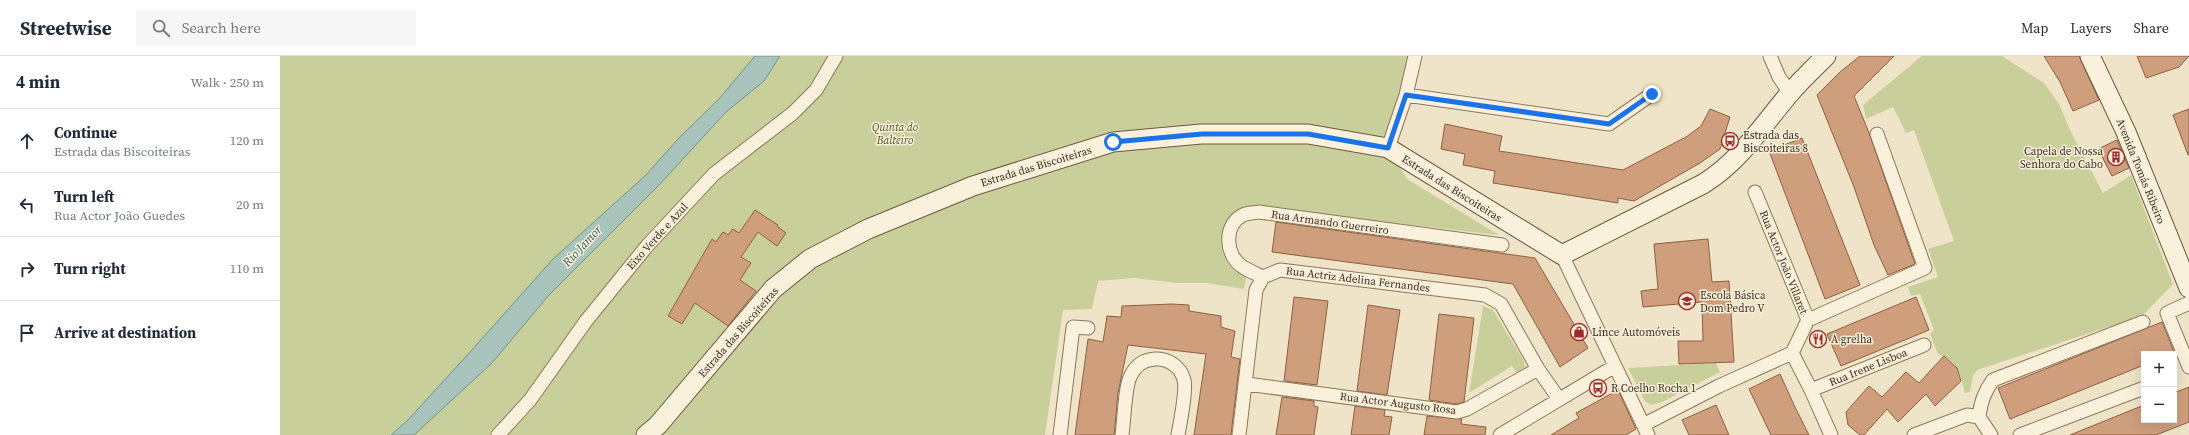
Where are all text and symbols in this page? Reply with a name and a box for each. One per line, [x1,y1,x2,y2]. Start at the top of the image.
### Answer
search box [136,10,416,46]
text: Streetwise [20,15,112,41]
icon: search [150,17,172,39]
text: Search here [182,17,261,38]
text: Map [2021,18,2048,38]
text: Layers [2070,18,2112,38]
text: Share [2134,18,2169,38]
text: 4 min [16,70,60,94]
text: Walk · 250 m [191,74,264,91]
route end [1643,85,1661,103]
street label: Avenida Tomás Ribeiro [2112,116,2169,226]
park label: Quinta do Balteiro [872,120,919,148]
text: Continue [54,122,117,143]
place label: Estrada das Biscoiteiras 8 [1743,128,1808,156]
icon: ahead [16,130,38,152]
bus stop icon: Estrada das Biscoiteiras 8 [1720,131,1740,151]
text: 120 m [230,132,264,149]
route start [1104,133,1122,151]
street label: Estrada das Biscoiteiras [979,142,1094,191]
text: Estrada das Biscoiteiras [54,143,191,160]
place label: Capela de Nossa Senhora do Cabo [2020,144,2103,172]
building icon: Capela de Nossa Senhora do Cabo [2106,147,2126,167]
street label: Estrada das Biscoiteiras [1399,151,1505,226]
text: Turn left [54,186,114,207]
icon: left [16,194,38,216]
text: 20 m [236,196,264,213]
street label: Eixo Verde e Azul [623,200,691,273]
text: Rua Actor João Guedes [54,207,185,224]
street label: Rua Armando Guerreiro [1270,207,1390,238]
street label: Rua Actor João Villaret [1756,208,1811,317]
water label: Rio Jamor [558,221,606,271]
icon: right [16,258,38,280]
text: Turn right [54,258,126,279]
text: 110 m [230,260,264,277]
street label: Rua Actriz Adelina Fernandes [1285,263,1431,296]
street label: Estrada das Biscoiteiras [695,284,782,381]
place label: Escola Básica Dom Pedro V [1700,288,1766,316]
school or university icon: Escola Básica Dom Pedro V [1677,291,1697,311]
icon: arrive [16,322,38,344]
text: Arrive at destination [54,322,196,343]
shop icon: Lince Automóveis [1569,322,1589,342]
place label: Lince Automóveis [1592,325,1680,340]
restaurant icon: A grelha [1808,329,1828,349]
place label: A grelha [1831,332,1872,347]
street label: Rua Irene Lisboa [1827,345,1910,390]
map controls [2141,351,2177,423]
button: + [2141,351,2177,387]
bus stop icon: R Coelho Rocha 1 [1588,378,1608,398]
place label: R Coelho Rocha 1 [1611,381,1696,396]
button: − [2141,387,2177,423]
street label: Rua Actor Augusto Rosa [1339,389,1457,418]

